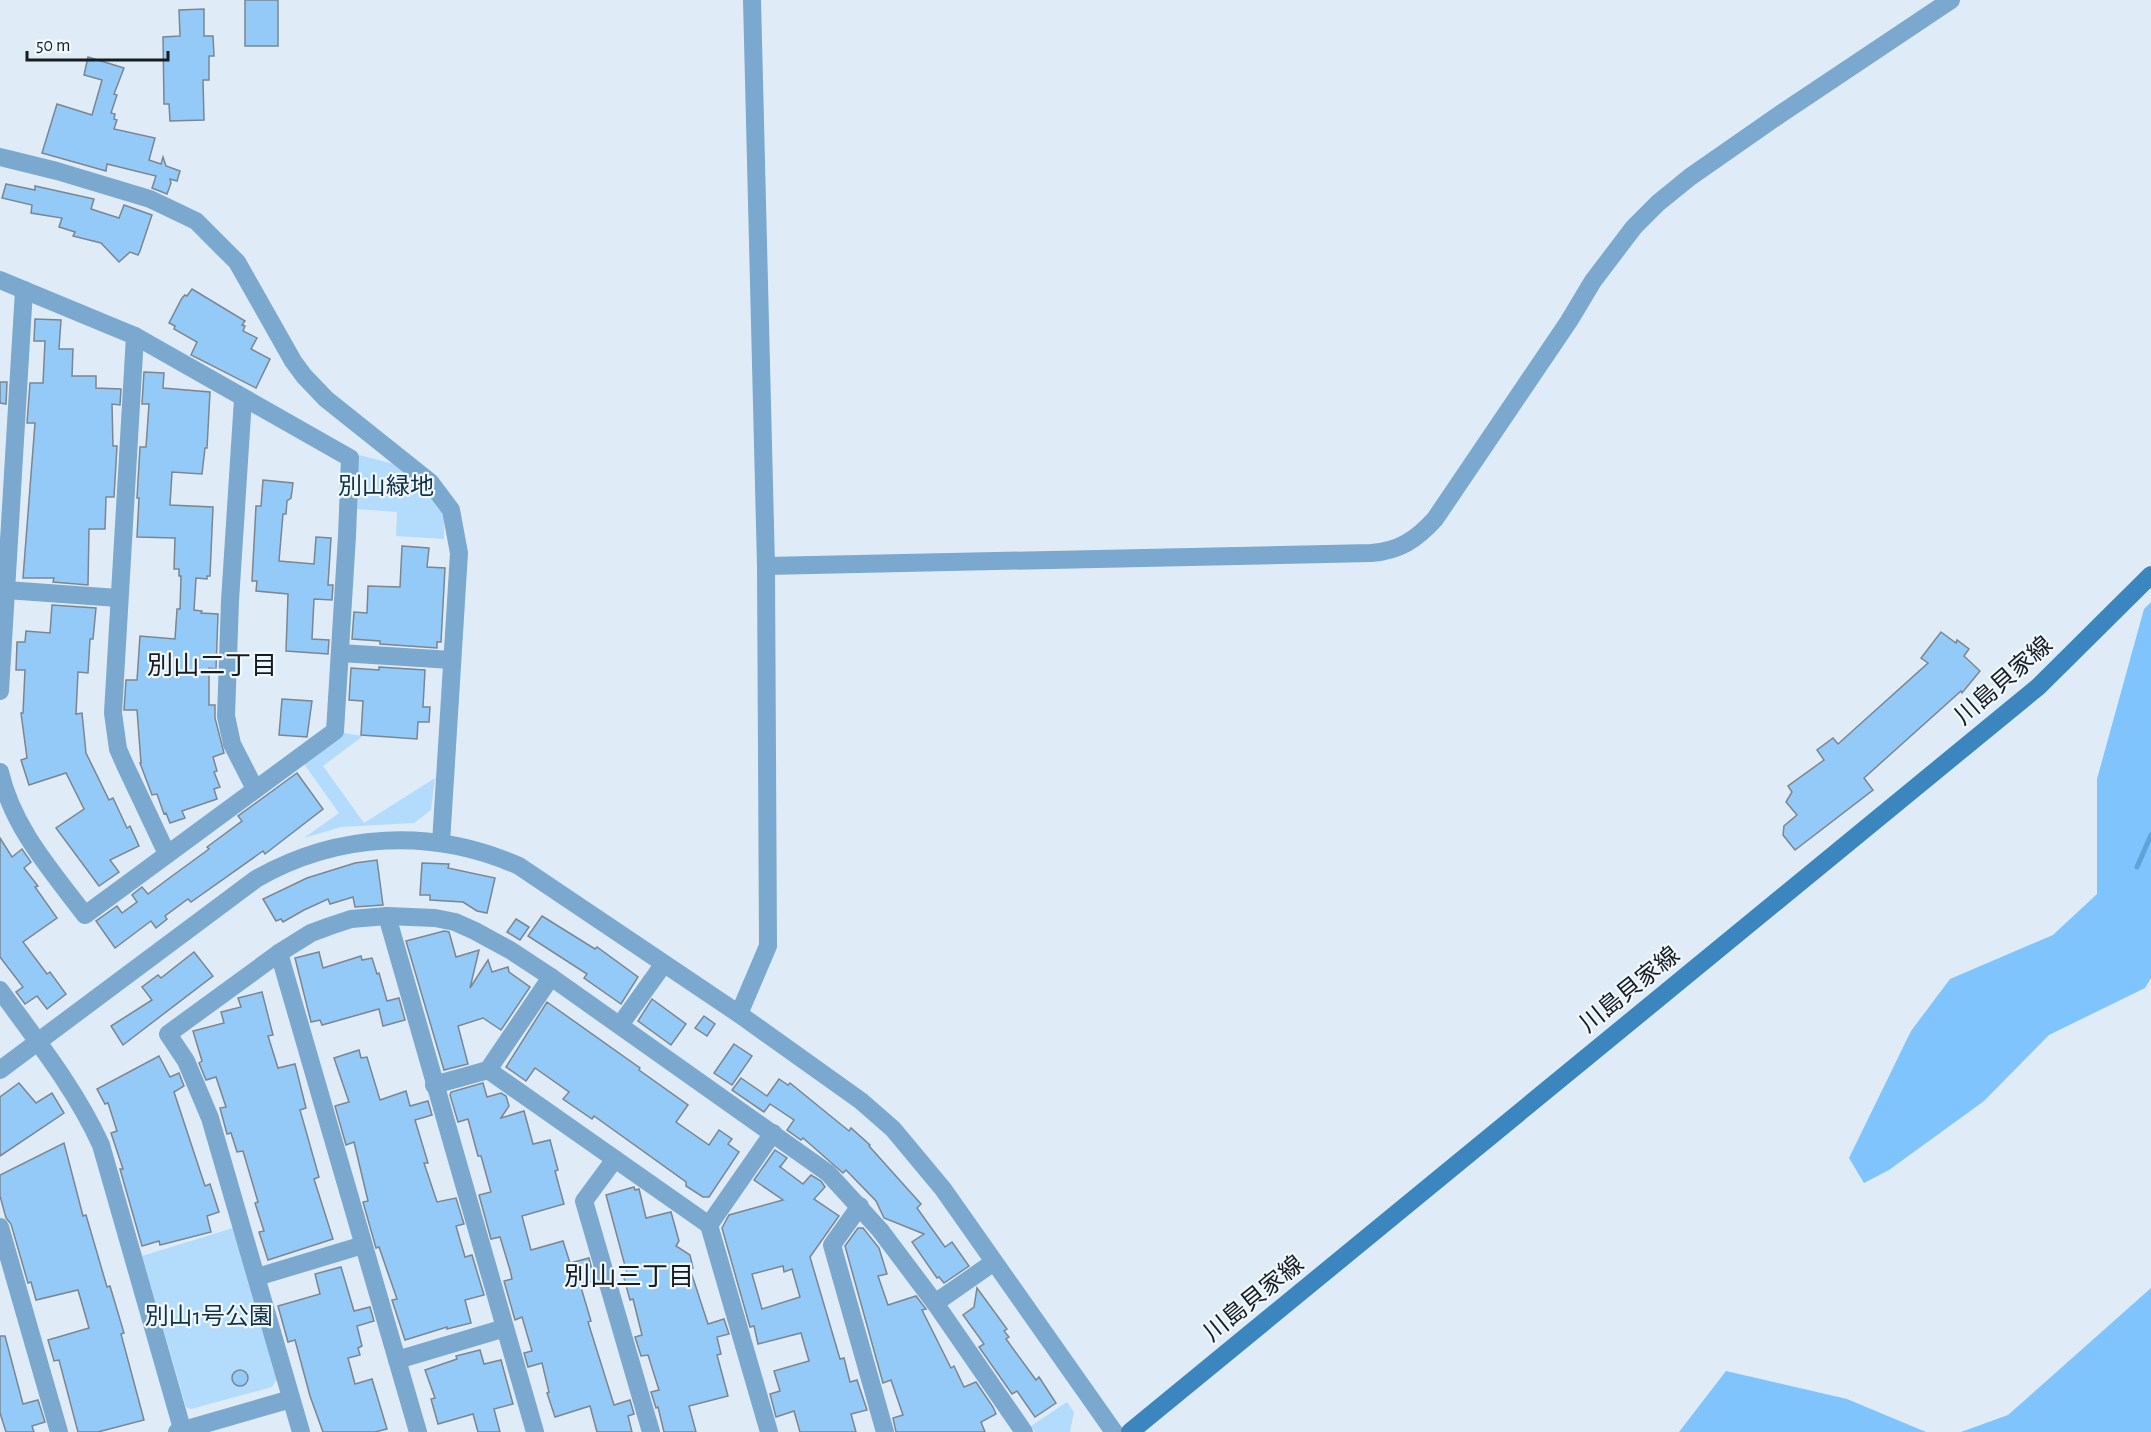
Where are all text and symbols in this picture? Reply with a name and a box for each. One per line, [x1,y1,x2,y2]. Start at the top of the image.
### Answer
scale bar [27,24,168,62]
text: 50 m [36,37,70,55]
park label: 別山緑地 [338,473,434,499]
street label: 川島貝家線 [1950,631,2057,729]
district label: 別山二丁目 [147,652,277,679]
street label: 川島貝家線 [1575,941,1684,1037]
street label: 川島貝家線 [1199,1250,1308,1346]
district label: 別山三丁目 [564,1263,694,1290]
park label: 別山1号公園 [145,1304,273,1329]

